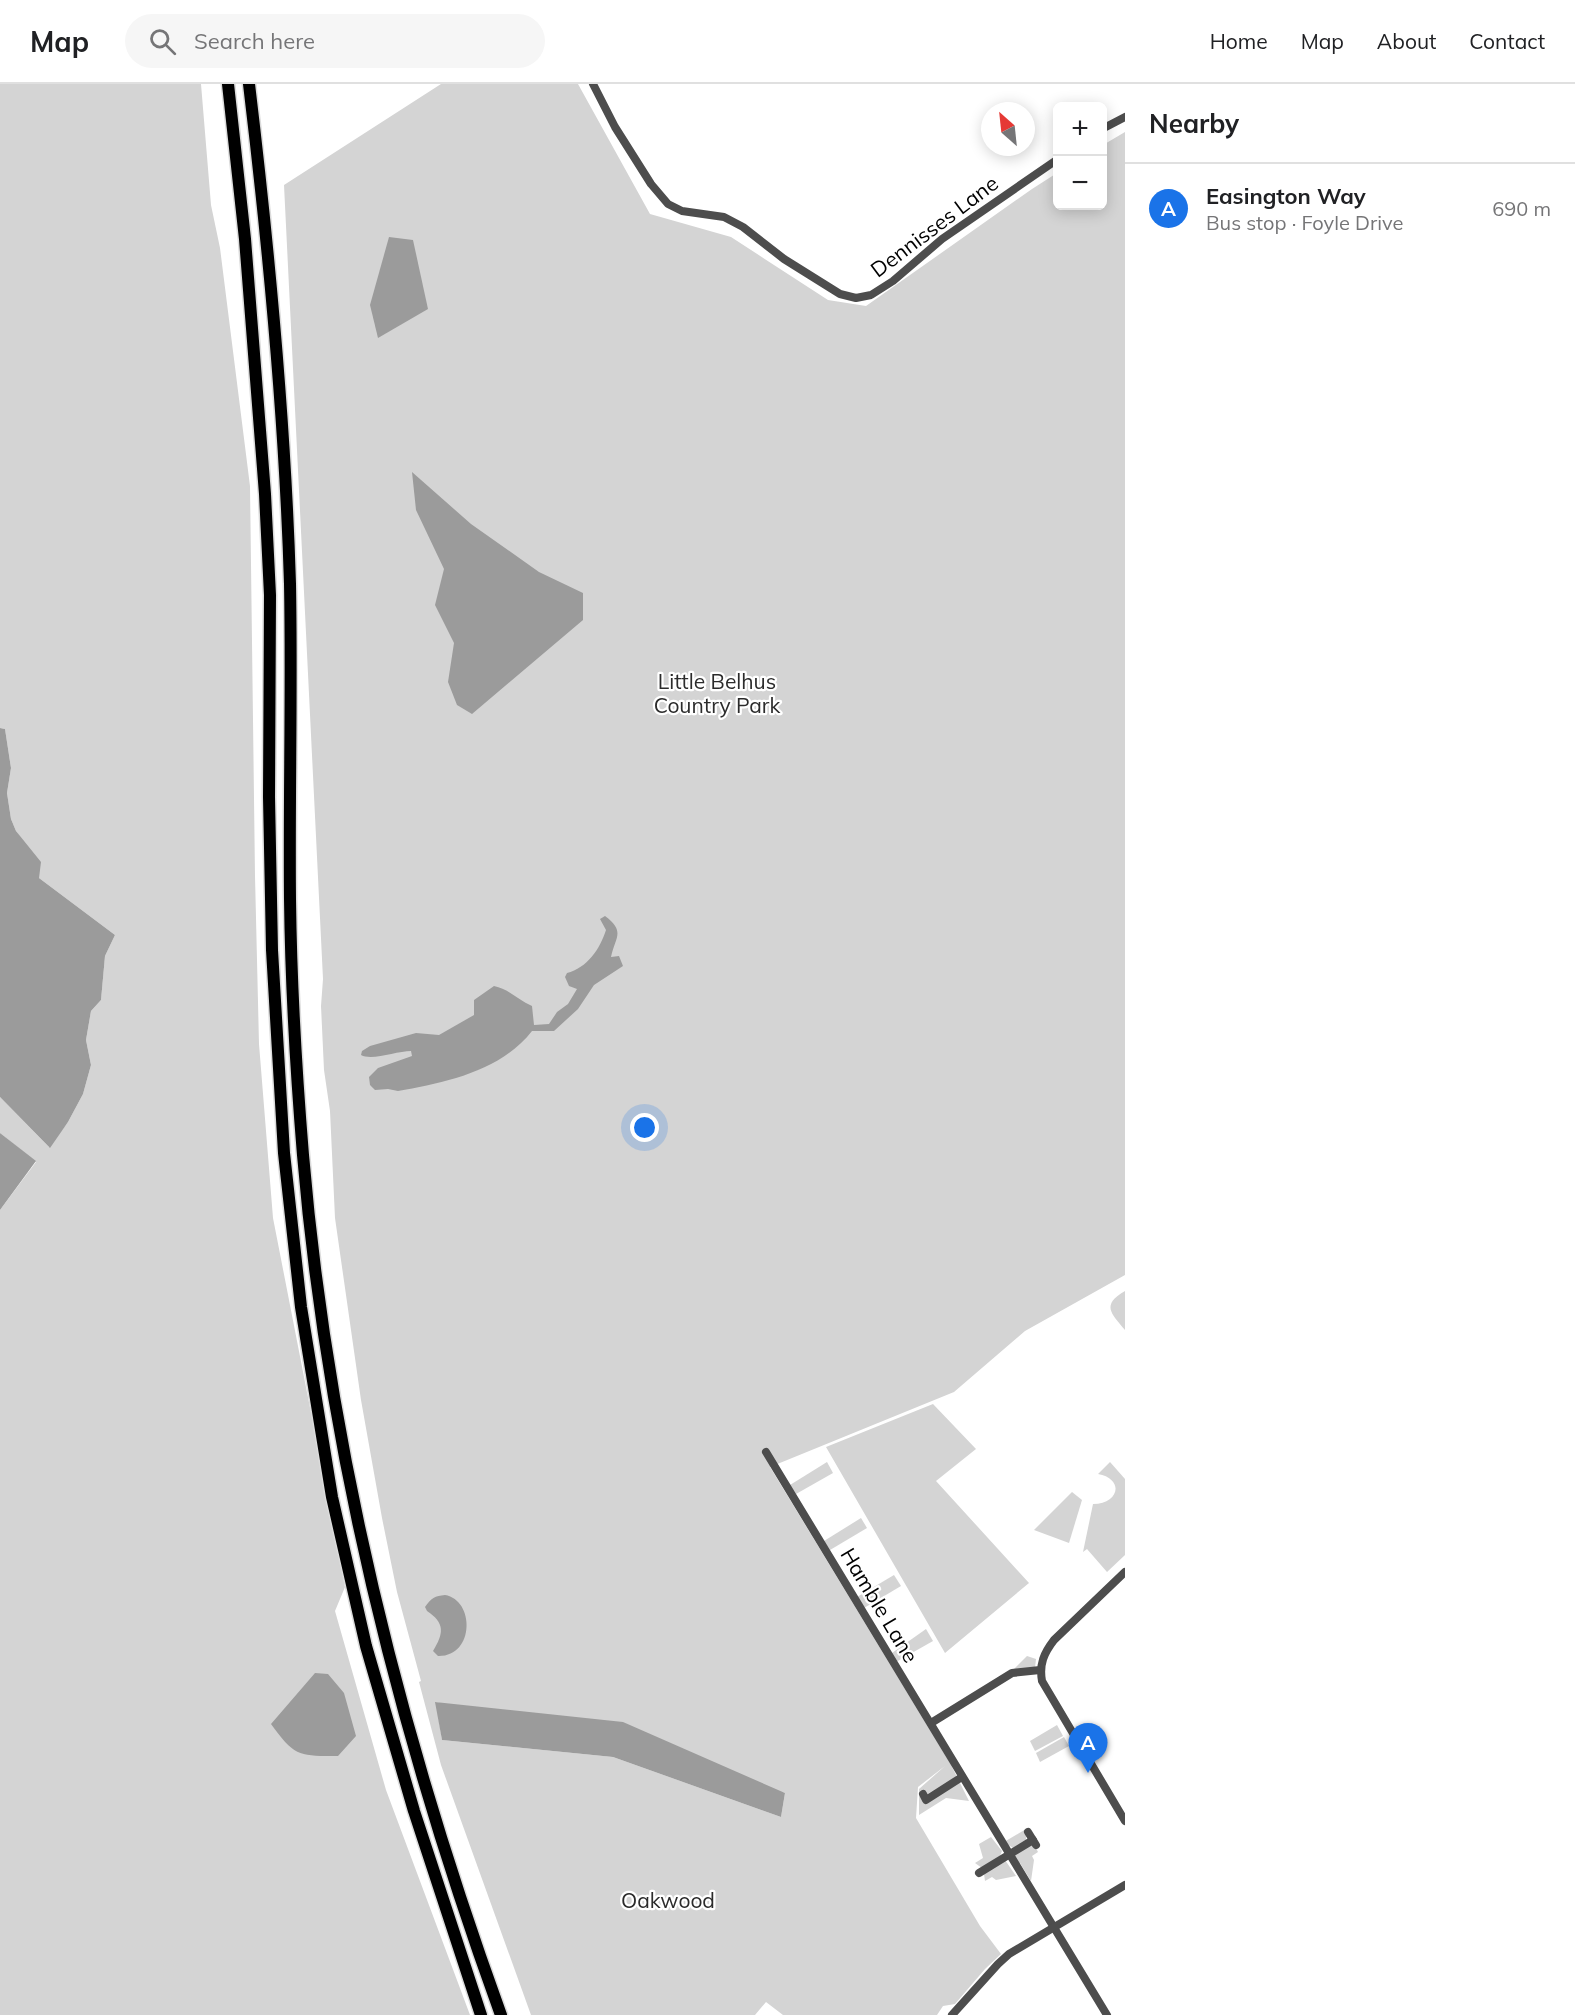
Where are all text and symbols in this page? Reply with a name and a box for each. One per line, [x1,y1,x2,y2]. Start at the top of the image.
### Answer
search box [125,14,545,68]
text: Map [30,24,89,59]
icon: search [146,25,179,58]
text: Search here [194,27,315,55]
text: Home [1210,28,1268,54]
text: Map [1301,28,1344,54]
text: About [1377,28,1436,54]
text: Contact [1469,28,1545,54]
north arrow [981,102,1035,156]
map controls [1053,102,1107,210]
button: + [1053,102,1107,156]
text: Nearby [1149,107,1239,140]
button: − [1053,156,1107,210]
street label: Dennisses Lane [865,170,1003,282]
text: Easington Way [1206,182,1366,210]
text: A [1161,196,1176,221]
text: 690 m [1492,196,1551,221]
text: Bus stop · Foyle Drive [1206,210,1403,235]
park label: Little Belhus Country Park [654,668,780,718]
your location [630,1113,659,1142]
street label: Hamble Lane [836,1543,924,1667]
pin: A [1068,1724,1108,1773]
park label: Oakwood [621,1887,715,1913]

